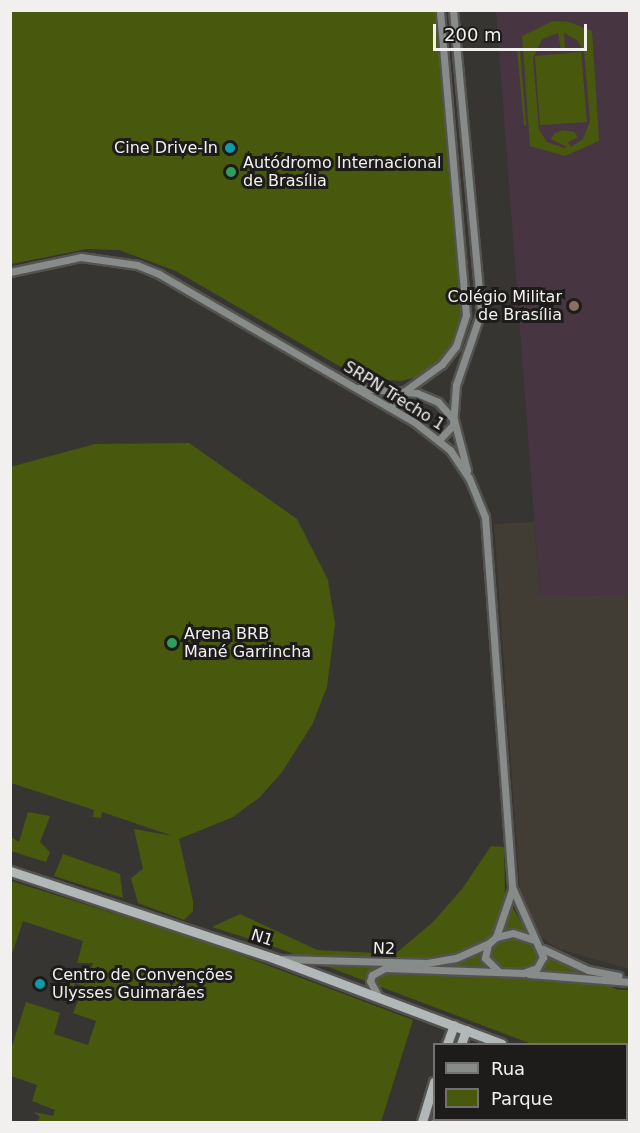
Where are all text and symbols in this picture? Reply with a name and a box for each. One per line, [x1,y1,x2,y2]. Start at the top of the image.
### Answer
scale bar [436,12,590,50]
text: 200 m [444,24,502,45]
place label: Cine Drive-In [114,138,218,158]
marker: Cine Drive-In [223,141,237,155]
place label: Autódromo Internacional de Brasília [243,153,441,191]
marker: Autódromo Internacional de Brasília [224,165,238,179]
place label: Colégio Militar de Brasília [447,287,562,325]
marker: Colégio Militar de Brasília [567,299,581,313]
street label: SRPN Trecho 1 [340,357,448,435]
place label: Arena BRB Mané Garrincha [184,624,311,662]
marker: Arena BRB Mané Garrincha [165,636,179,650]
street label: N1 [249,925,275,951]
street label: N2 [373,939,395,959]
place label: Centro de Convenções Ulysses Guimarães [52,965,233,1003]
marker: Centro de Convenções Ulysses Guimarães [33,977,47,991]
legend [433,1043,628,1121]
text: Rua [491,1058,525,1079]
text: Parque [491,1088,553,1109]

